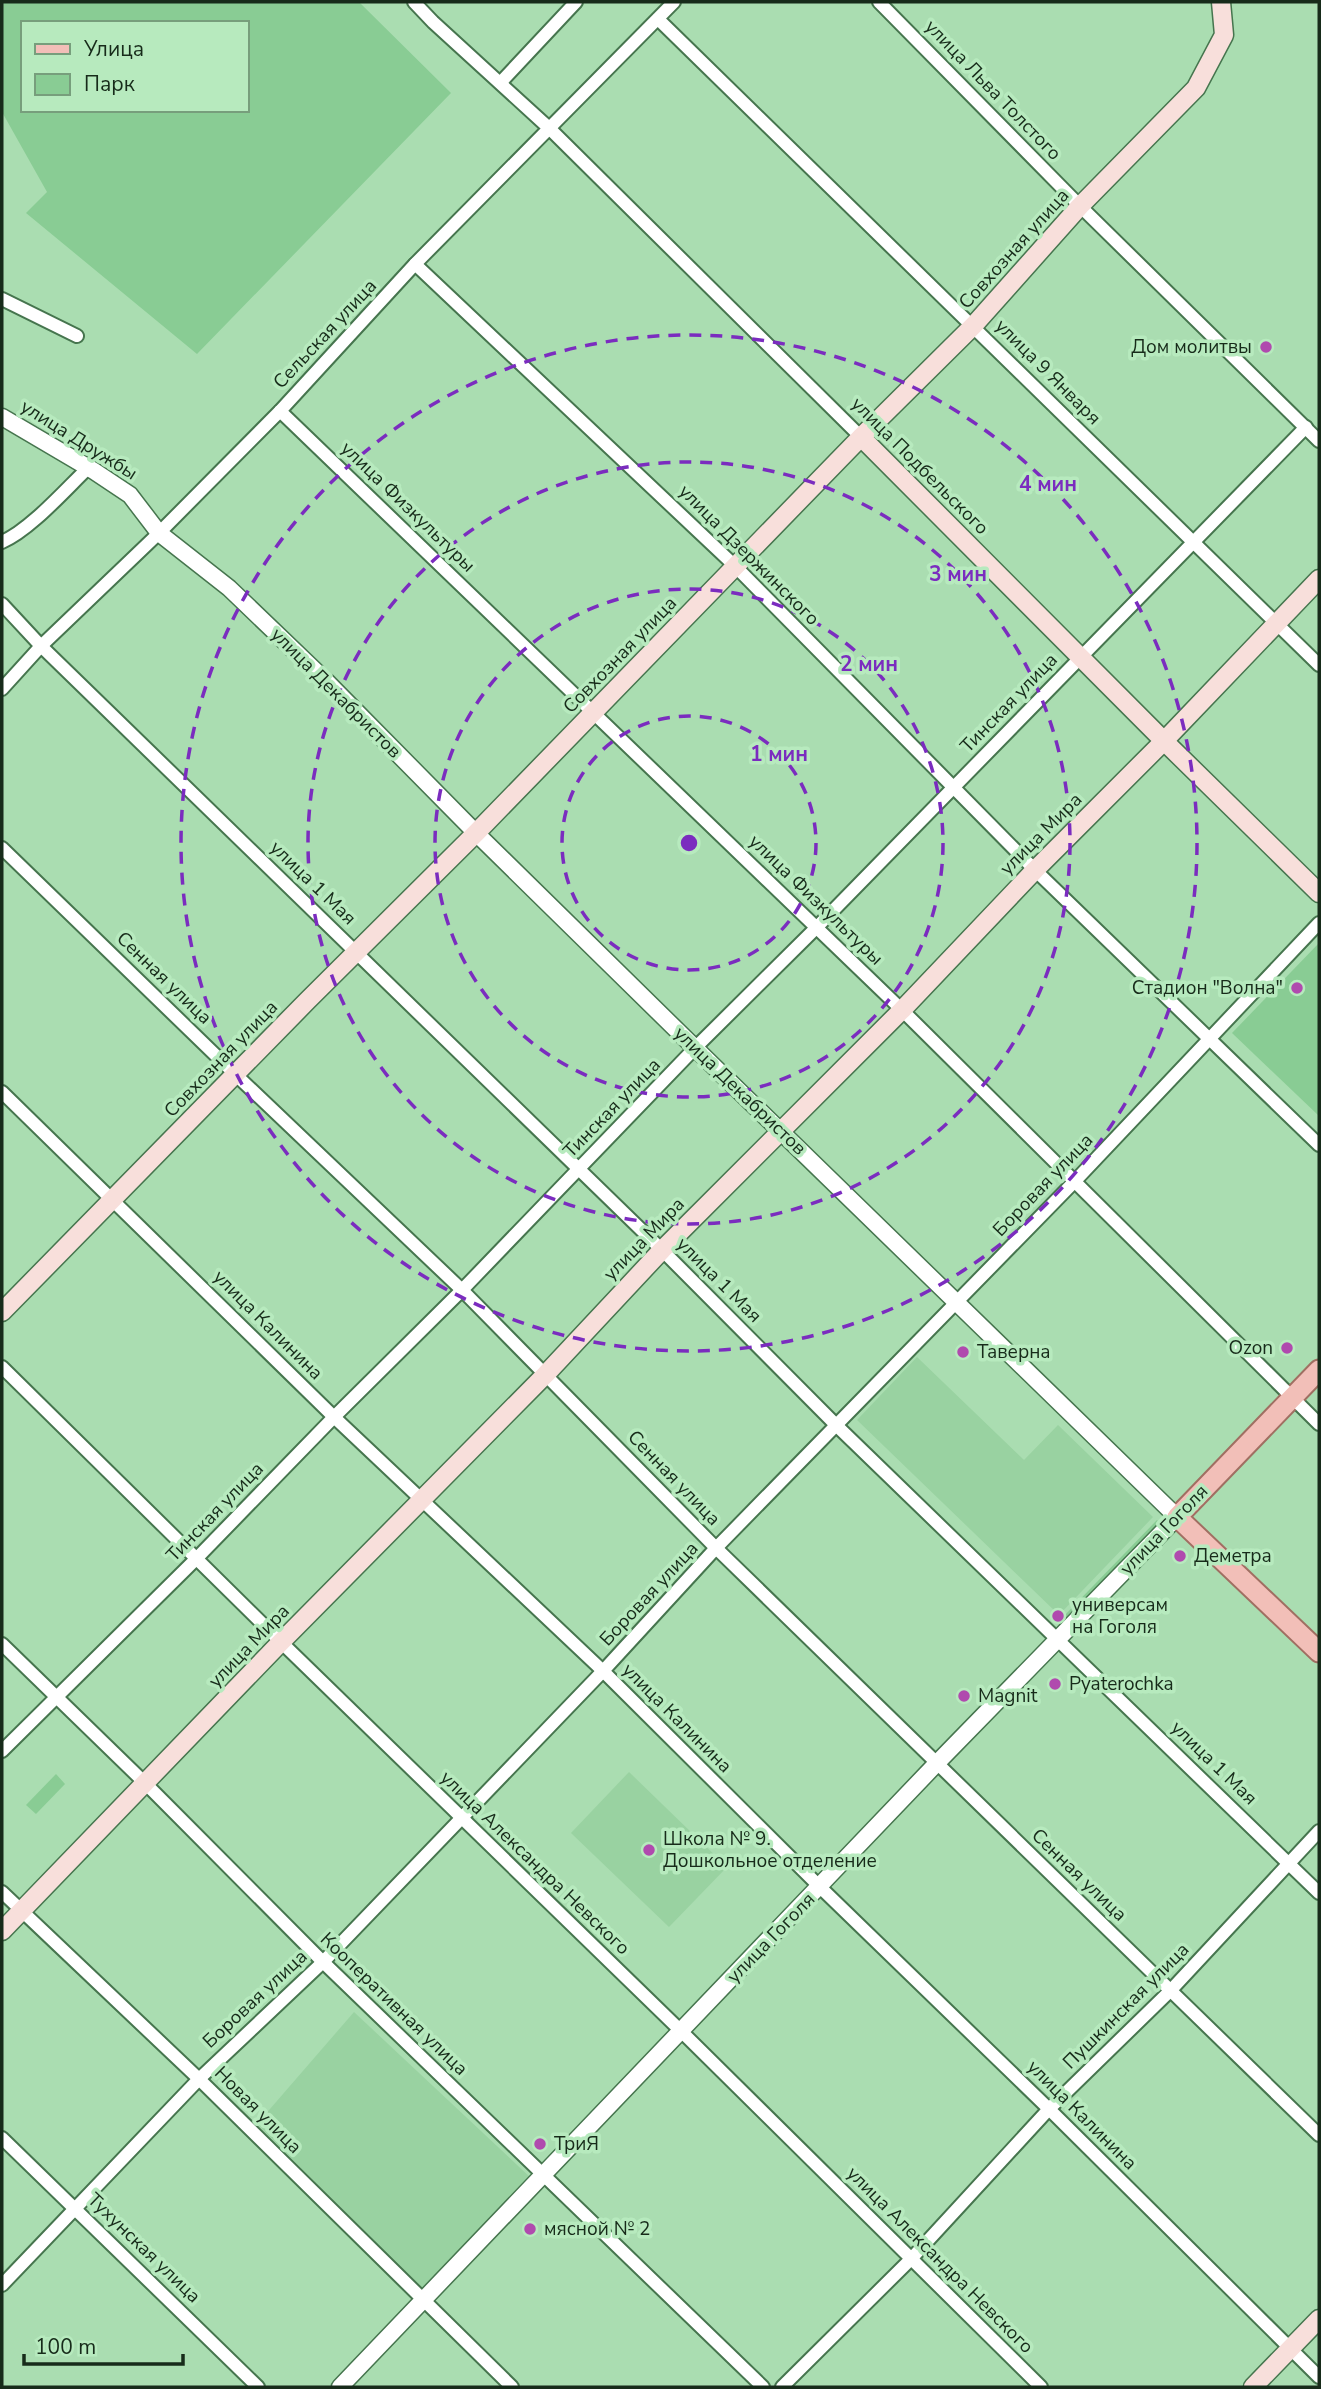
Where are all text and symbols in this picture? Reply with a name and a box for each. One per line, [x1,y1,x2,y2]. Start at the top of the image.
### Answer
street label: улица Льва Толстого [919,14,1067,166]
legend [21,21,248,112]
text: Улица [83,35,144,63]
text: Парк [84,70,136,98]
street label: Совхозная улица [953,183,1075,315]
street label: Сельская улица [267,273,383,395]
street label: улица 9 Января [989,313,1107,431]
place label: Дом молитвы [1131,334,1252,360]
marker: Дом молитвы [1258,339,1274,355]
street label: улица Подбельского [845,391,995,541]
street label: улица Дружбы [16,394,142,486]
street label: улица Физкультуры [335,436,481,578]
text: 4 мин [1019,470,1077,498]
street label: улица Дзержинского [673,479,825,631]
text: 3 мин [929,560,987,588]
street label: Совхозная улица [557,591,683,719]
street label: улица Декабристов [265,622,407,764]
street label: Тинская улица [955,647,1063,759]
text: 2 мин [840,650,898,678]
text: 1 мин [750,740,808,768]
street label: улица Мира [994,787,1088,881]
street label: улица Физкультуры [743,829,889,971]
centre of rings [677,831,701,855]
street label: улица 1 Мая [264,835,362,931]
street label: Сенная улица [111,926,217,1030]
place label: Стадион "Волна" [1132,975,1283,1001]
marker: Стадион "Волна" [1289,980,1305,996]
street label: Совхозная улица [158,995,284,1123]
street label: улица Декабристов [668,1021,812,1161]
street label: Тинская улица [558,1052,666,1164]
street label: Боровая улица [987,1128,1099,1242]
street label: улица Мира [598,1192,690,1286]
street label: улица 1 Мая [671,1232,767,1328]
street label: улица Калинина [207,1264,329,1386]
place label: Ozon [1228,1335,1273,1361]
place label: Таверна [977,1339,1051,1365]
marker: Ozon [1279,1340,1295,1356]
marker: Таверна [955,1344,971,1360]
street label: Сенная улица [622,1425,726,1531]
street label: Тинская улица [161,1456,269,1568]
street label: улица Гоголя [1114,1479,1214,1581]
street label: Боровая улица [594,1536,704,1652]
place label: Деметра [1194,1543,1272,1569]
marker: Деметра [1172,1548,1188,1564]
place label: универсам на Гоголя [1072,1592,1168,1640]
street label: улица Мира [203,1599,295,1693]
marker: универсам на Гоголя [1050,1608,1066,1624]
street label: улица Калинина [616,1657,738,1779]
place label: Pyaterochka [1069,1671,1174,1697]
marker: Pyaterochka [1047,1676,1063,1692]
place label: Magnit [978,1683,1038,1709]
marker: Magnit [956,1688,972,1704]
street label: улица 1 Мая [1165,1715,1263,1811]
street label: улица Александра Невского [434,1765,636,1961]
street label: Сенная улица [1026,1823,1132,1927]
place label: Школа № 9. Дошкольное отделение [663,1826,877,1874]
marker: Школа № 9. Дошкольное отделение [641,1842,657,1858]
street label: улица Гоголя [721,1887,821,1989]
street label: Кооперативная улица [315,1927,473,2081]
street label: Пушкинская улица [1057,1937,1195,2075]
street label: Боровая улица [197,1944,313,2054]
street label: улица Калинина [1021,2054,1143,2176]
street label: Новая улица [209,2061,307,2159]
place label: ТриЯ [554,2131,599,2157]
marker: ТриЯ [532,2136,548,2152]
street label: улица Александра Невского [841,2161,1039,2359]
street label: Тухунская улица [82,2187,206,2309]
place label: мясной № 2 [544,2216,650,2242]
marker: мясной № 2 [522,2221,538,2237]
scale bar [24,2322,184,2366]
text: 100 m [35,2333,96,2361]

